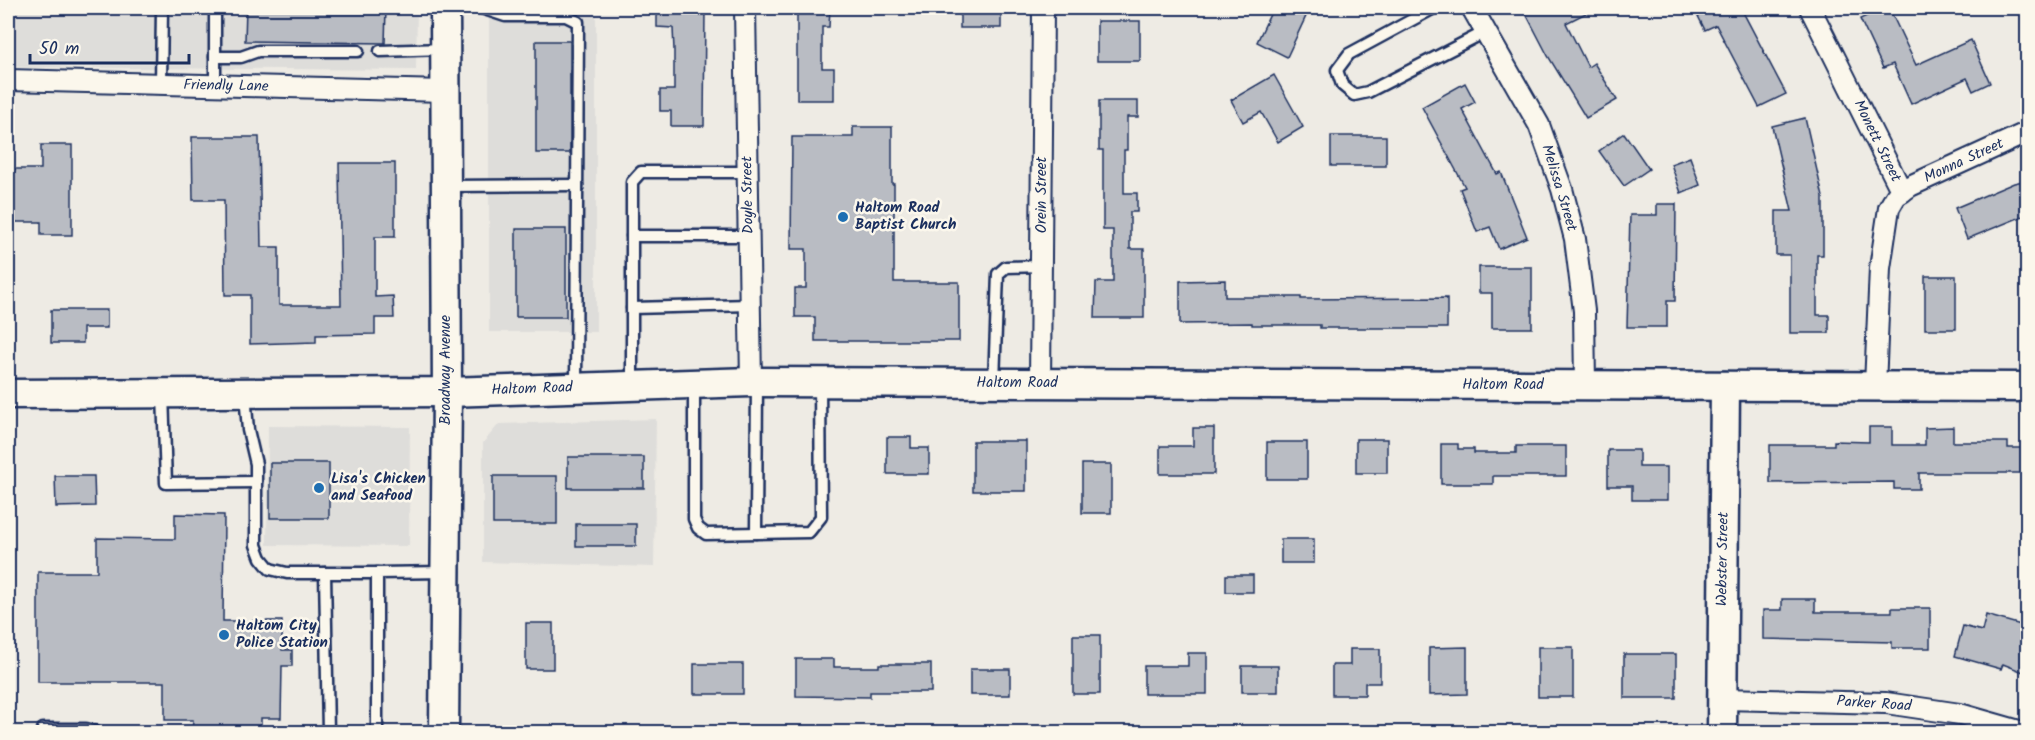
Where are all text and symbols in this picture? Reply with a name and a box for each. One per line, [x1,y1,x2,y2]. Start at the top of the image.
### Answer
scale bar [30,27,189,65]
text: 50 m [39,35,79,64]
street label: Friendly Lane [183,73,269,99]
street label: Monett Street [1847,96,1907,186]
street label: Monna Street [1920,132,2008,190]
street label: Melissa Street [1534,142,1584,235]
street label: Doyle Street [735,156,761,234]
street label: Orein Street [1030,157,1054,233]
place label: Haltom Road Baptist Church [855,196,957,237]
marker: Haltom Road Baptist Church [836,210,850,224]
street label: Broadway Avenue [434,315,458,425]
street label: Haltom Road [976,371,1058,395]
street label: Haltom Road [1462,373,1544,397]
street label: Haltom Road [491,376,574,402]
place label: Lisa's Chicken and Seafood [331,467,426,508]
marker: Lisa's Chicken and Seafood [312,481,326,495]
street label: Webster Street [1710,511,1736,606]
place label: Haltom City Police Station [236,614,328,655]
marker: Haltom City Police Station [217,628,231,642]
street label: Parker Road [1836,689,1913,719]

